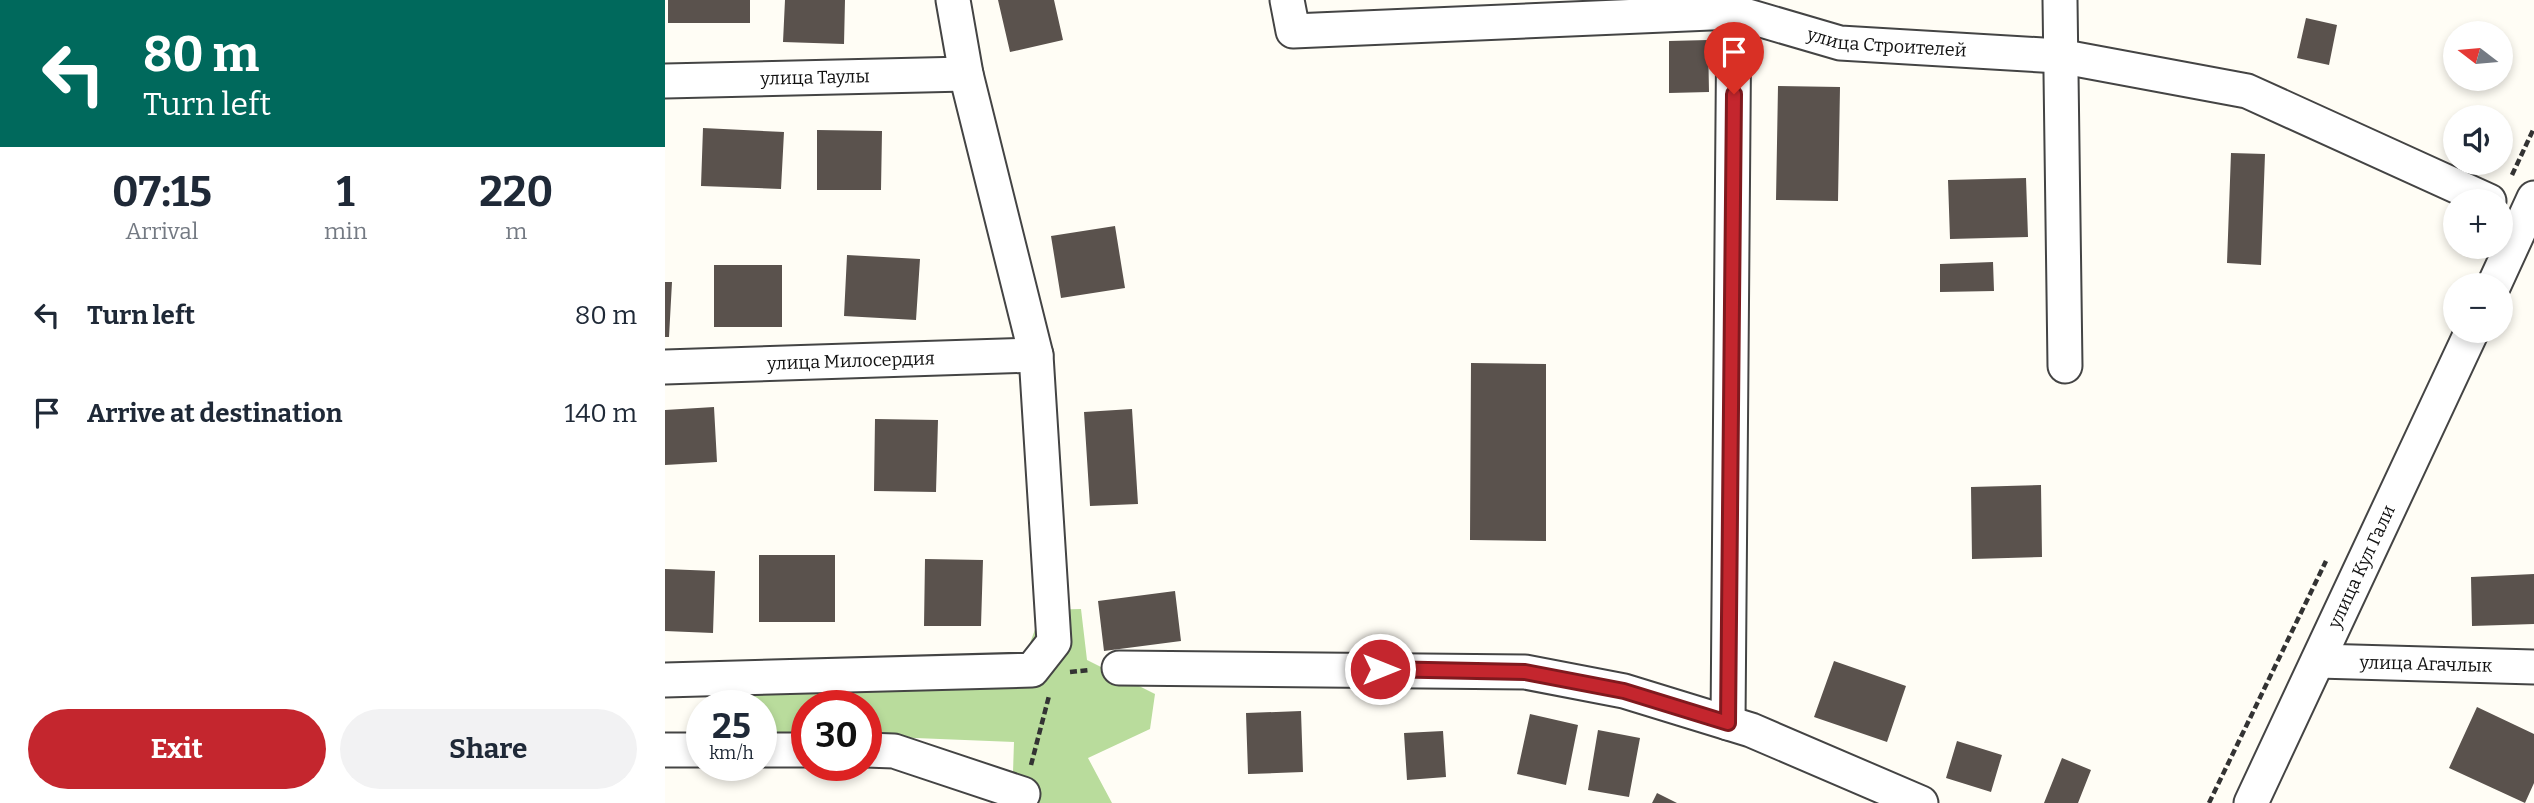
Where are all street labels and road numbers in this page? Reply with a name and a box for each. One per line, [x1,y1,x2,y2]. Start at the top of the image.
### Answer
street label: улица Строителей [1804,23,1967,62]
street label: улица Таулы [759,65,870,90]
street label: улица Милосердия [766,347,935,375]
street label: улица Кул Гали [2323,501,2400,633]
street label: улица Агачлык [2358,651,2493,677]

